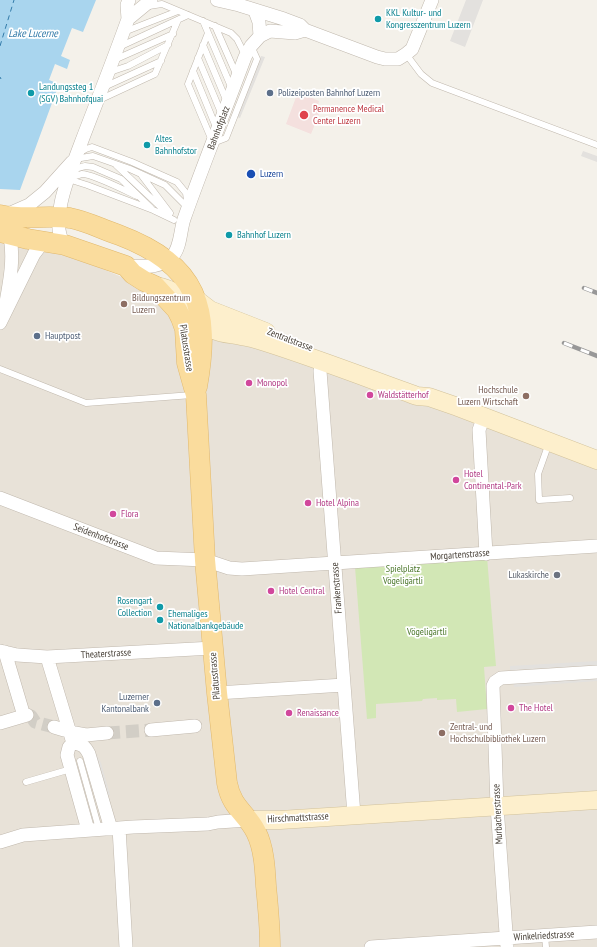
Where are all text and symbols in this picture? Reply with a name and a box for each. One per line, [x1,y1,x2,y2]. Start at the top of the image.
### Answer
place label: KKL Kultur- und Kongresszentrum Luzern [386,7,471,30]
marker: KKL Kultur- und Kongresszentrum Luzern [373,14,383,24]
water label: Lake Lucerne [8,27,58,41]
place label: Landungssteg 1 (SGV) Bahnhofquai [39,81,103,104]
place label: Polizeiposten Bahnhof Luzern [278,87,380,99]
marker: Landungssteg 1 (SGV) Bahnhofquai [26,88,36,98]
marker: Polizeiposten Bahnhof Luzern [265,88,275,98]
place label: Permanence Medical Center Luzern [313,103,384,126]
street label: Bahnhofplatz [205,105,233,151]
marker: Permanence Medical Center Luzern [298,109,310,121]
place label: Altes Bahnhofstor [155,133,197,156]
marker: Altes Bahnhofstor [142,140,152,150]
marker: Luzern [245,168,257,180]
place label: Luzern [260,168,283,180]
place label: Bahnhof Luzern [237,229,291,241]
marker: Bahnhof Luzern [224,230,234,240]
place label: Bildungszentrum Luzern [132,292,190,316]
marker: Bildungszentrum Luzern [119,299,129,309]
street label: Pilatusstrasse [176,324,196,372]
street label: Zentralstrasse [265,326,315,354]
place label: Hauptpost [45,330,81,342]
marker: Hauptpost [32,331,42,341]
place label: Monopol [257,377,287,389]
marker: Monopol [244,378,254,388]
place label: Hochschule Luzern Wirtschaft [458,384,518,408]
place label: Waldstätterhof [378,389,429,401]
marker: Waldstätterhof [365,390,375,400]
marker: Hochschule Luzern Wirtschaft [521,391,531,401]
place label: Hotel Continental-Park [464,468,522,492]
marker: Hotel Continental-Park [451,475,461,485]
place label: Hotel Alpina [316,497,359,509]
marker: Hotel Alpina [303,498,313,508]
place label: Flora [121,508,139,520]
marker: Flora [108,509,118,519]
street label: Seidenhofstrasse [72,521,130,553]
street label: Morgartenstrasse [430,547,490,563]
street label: Frankenstrasse [329,562,345,614]
park label: Spielplatz Vögeligärtli [383,563,423,586]
place label: Lukaskirche [509,569,549,581]
marker: Lukaskirche [552,570,562,580]
place label: Hotel Central [279,585,325,597]
marker: Hotel Central [266,586,276,596]
place label: Rosengart Collection [117,595,152,618]
marker: Rosengart Collection [155,602,165,612]
place label: Ehemaliges Nationalbankgebäude [168,608,243,632]
marker: Ehemaliges Nationalbankgebäude [155,615,165,625]
park label: Vögeligärtli [407,626,447,638]
street label: Theaterstrasse [81,647,131,661]
street label: Pilatusstrasse [207,652,223,700]
place label: Luzerner Kantonalbank [102,691,149,714]
marker: Luzerner Kantonalbank [152,698,162,708]
place label: The Hotel [519,702,553,714]
marker: The Hotel [506,703,516,713]
place label: Renaissance [297,707,339,719]
marker: Renaissance [284,708,294,718]
place label: Zentral- und Hochschulbibliothek Luzern [450,721,546,744]
marker: Zentral- und Hochschulbibliothek Luzern [437,728,447,738]
street label: Murbacherstrasse [490,784,506,844]
street label: Hirschmattstrasse [267,810,329,826]
street label: Winkelriedstrasse [513,928,575,944]

